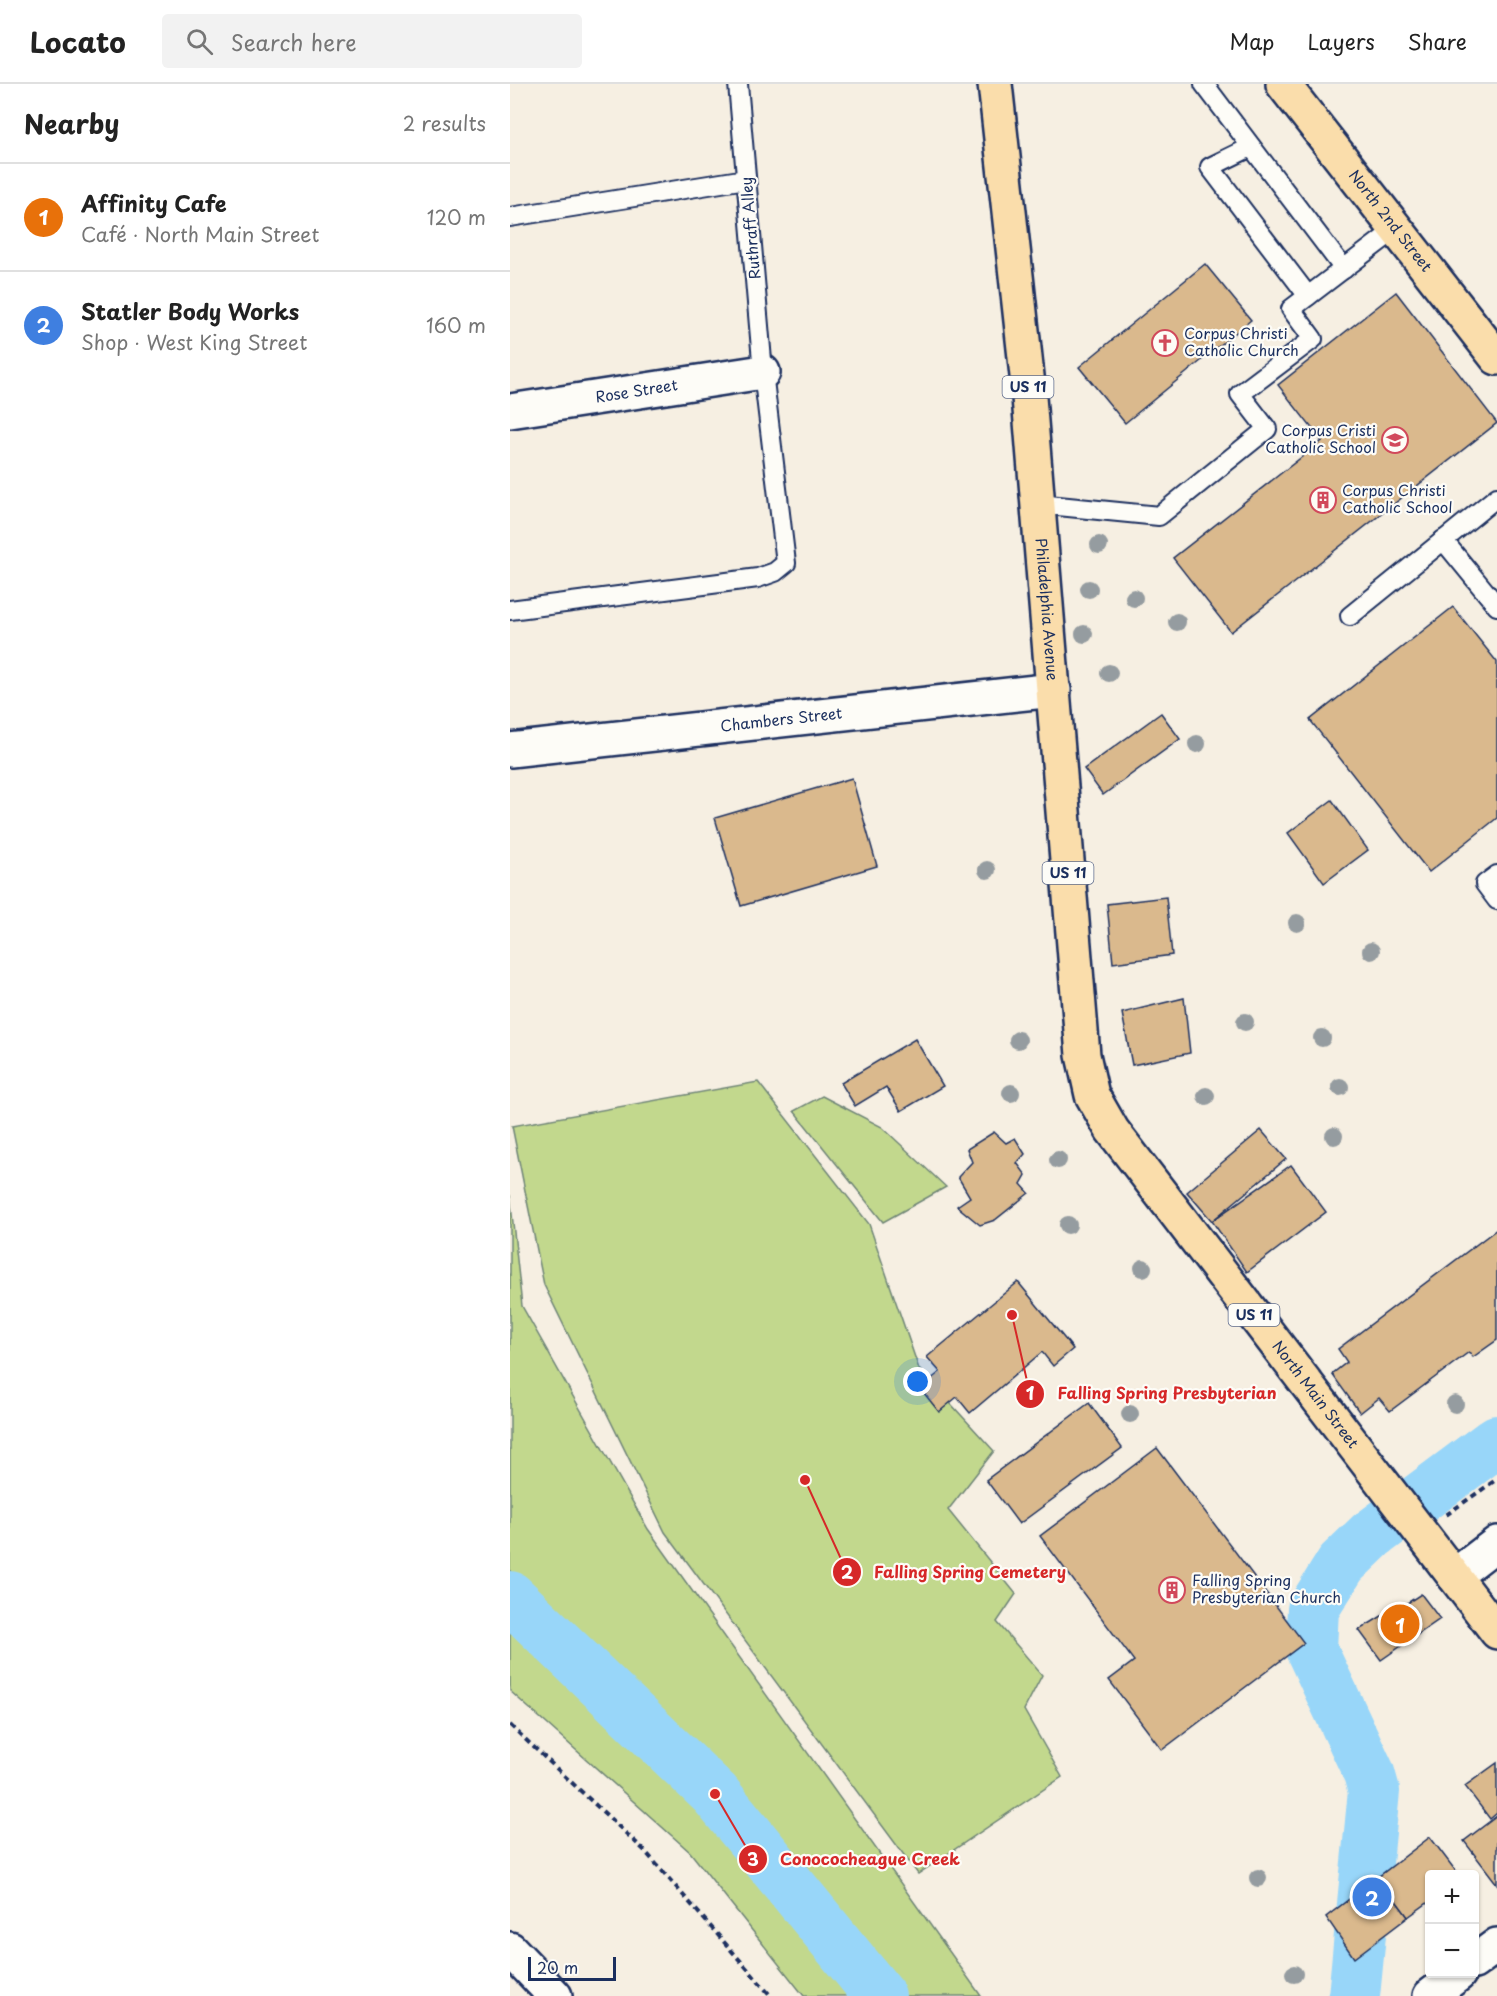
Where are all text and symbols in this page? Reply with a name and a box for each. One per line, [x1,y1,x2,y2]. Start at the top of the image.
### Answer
search box [162,14,582,68]
text: Locato [30,20,126,63]
icon: search [183,25,216,58]
text: Search here [231,25,357,58]
text: Map [1230,25,1274,57]
text: Layers [1307,25,1375,57]
text: Share [1408,25,1467,57]
text: Nearby [24,104,119,143]
text: 2 results [403,108,486,138]
street label: North 2nd Street [1344,164,1439,276]
street label: Ruthraff Alley [734,176,765,280]
text: Affinity Cafe [81,186,227,219]
text: 1 [39,202,48,232]
text: 120 m [427,202,486,232]
text: Café · North Main Street [81,219,319,249]
text: Statler Body Works [81,294,299,327]
text: 2 [36,310,51,340]
text: 160 m [426,310,486,340]
place label: Corpus Christi Catholic Church [1184,321,1299,361]
text: Shop · West King Street [81,327,307,357]
church icon: Corpus Christi Catholic Church [1150,328,1180,358]
street label: Rose Street [594,372,679,408]
road number: US 11 [1002,376,1054,398]
place label: Corpus Cristi Catholic School [1265,418,1376,458]
school or university icon: Corpus Cristi Catholic School [1380,425,1410,455]
place label: Corpus Christi Catholic School [1342,478,1453,518]
building icon: Corpus Christi Catholic School [1308,485,1338,515]
street label: Philadelphia Avenue [1031,537,1065,682]
street label: Chambers Street [719,700,843,737]
road number: US 11 [1042,862,1094,884]
road number: US 11 [1228,1304,1280,1326]
street label: North Main Street [1267,1335,1365,1453]
your location [903,1367,932,1396]
callout: Falling Spring Presbyterian [1015,1377,1289,1411]
text: 1 [1026,1379,1035,1406]
text: Falling Spring Presbyterian [1057,1380,1277,1404]
callout: Falling Spring Cemetery [832,1555,1079,1589]
text: 2 [841,1558,854,1585]
text: Falling Spring Cemetery [874,1559,1066,1583]
place label: Falling Spring Presbyterian Church [1192,1568,1341,1608]
building icon: Falling Spring Presbyterian Church [1157,1575,1187,1605]
pin: 1 [1380,1602,1420,1646]
callout: Conococheague Creek [738,1842,972,1876]
text: 3 [747,1845,759,1872]
text: Conococheague Creek [780,1846,960,1870]
map controls [1425,1870,1479,1978]
button: + [1425,1870,1479,1924]
pin: 2 [1352,1874,1392,1920]
button: − [1425,1924,1479,1978]
scale bar [528,1954,616,1982]
text: 20 m [537,1955,578,1979]

